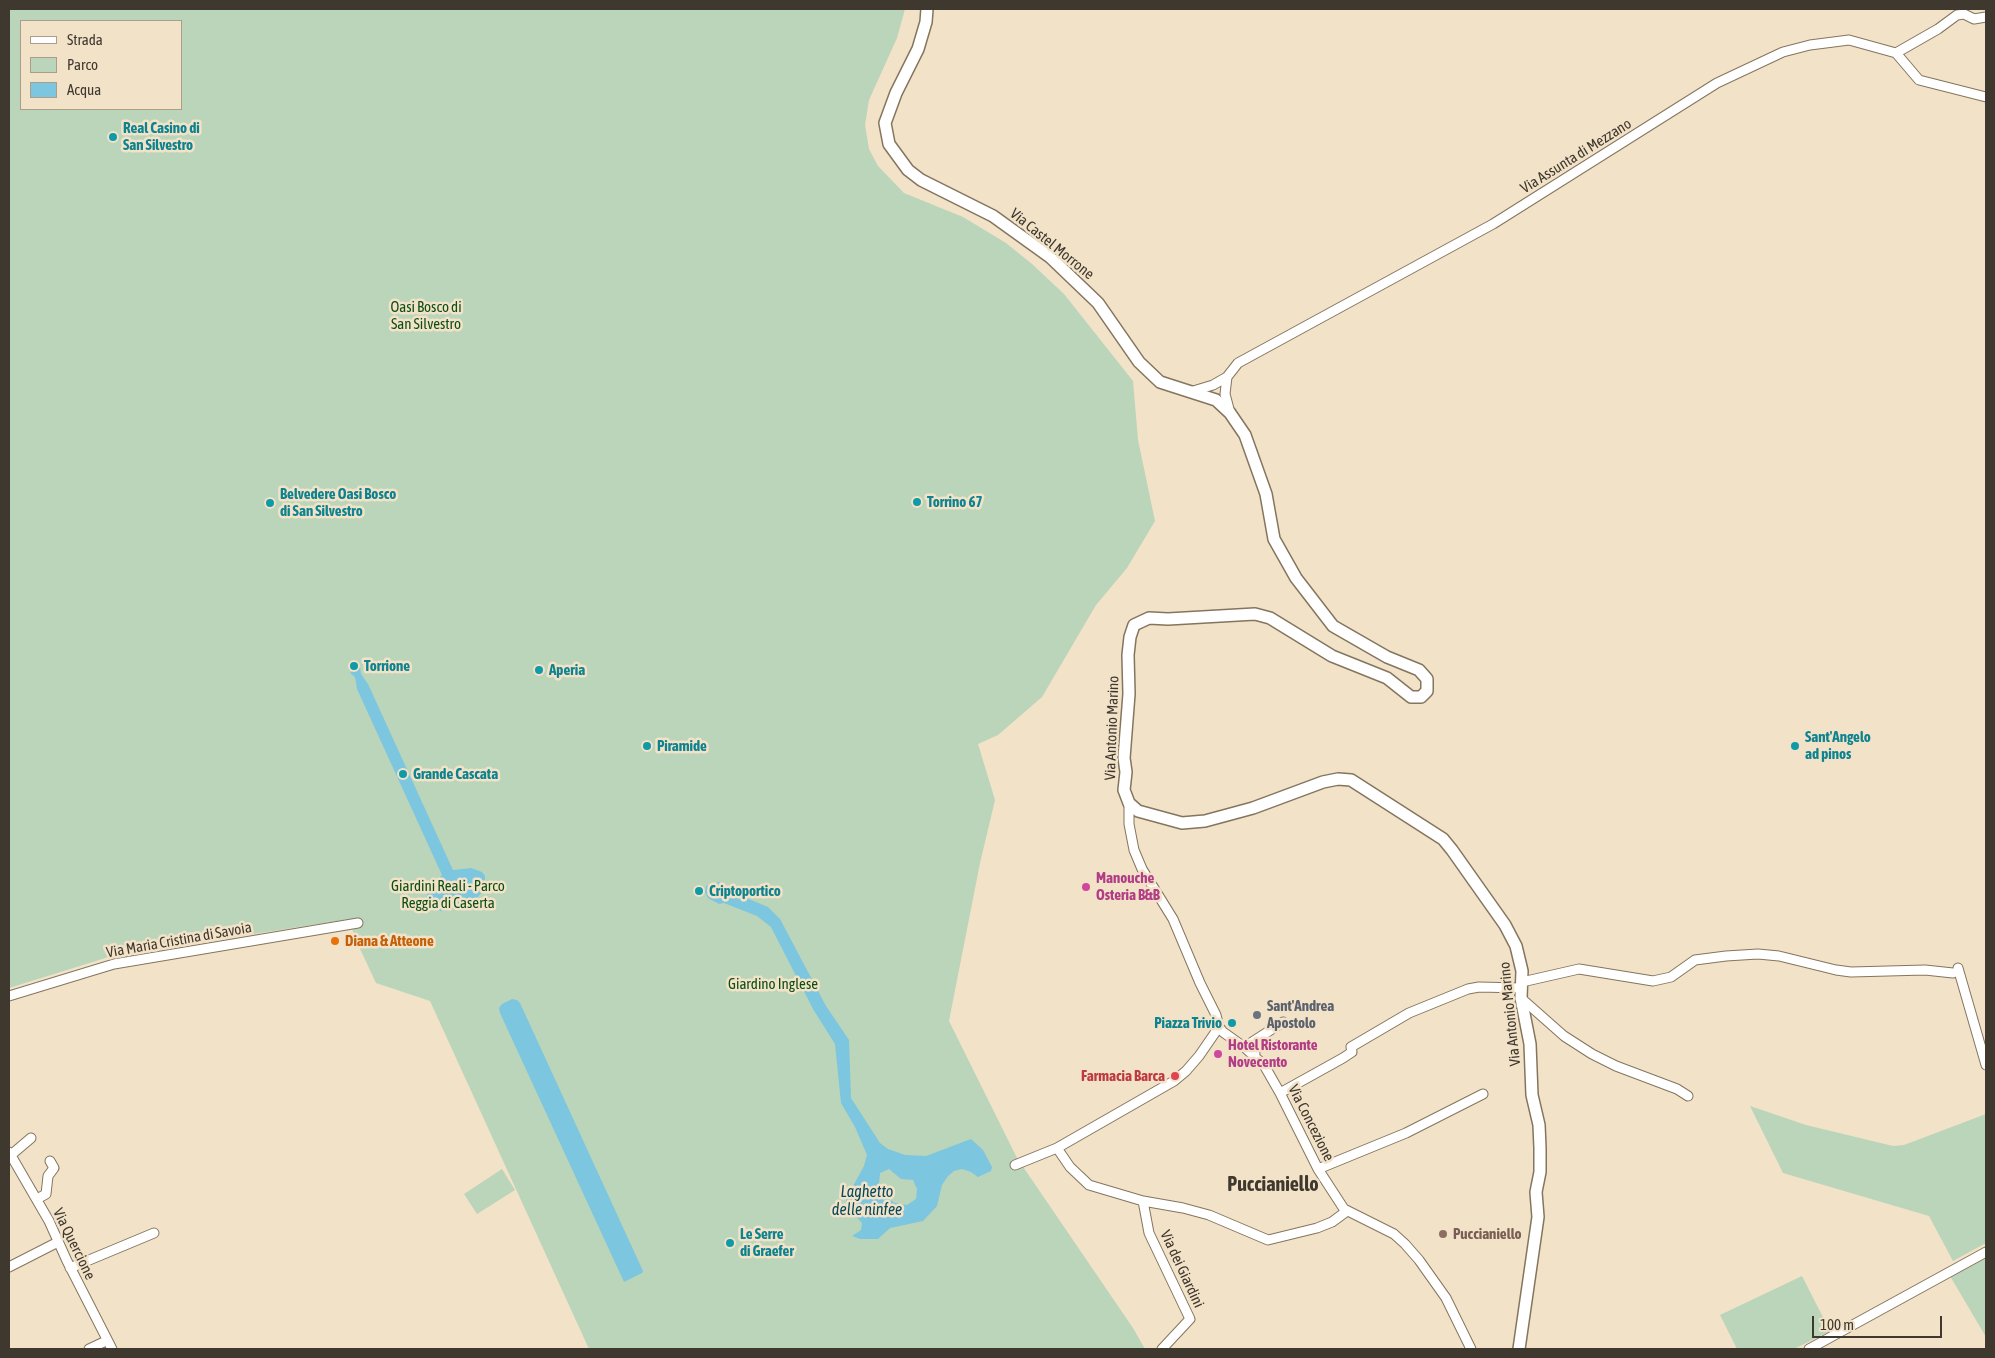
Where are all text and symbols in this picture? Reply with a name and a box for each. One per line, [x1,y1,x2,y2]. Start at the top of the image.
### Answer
legend [20,20,182,110]
text: Strada [67,31,103,48]
text: Parco [67,56,98,73]
text: Acqua [67,81,101,98]
street label: Via Assunta di Mezzano [1517,115,1635,197]
place label: Real Casino di San Silvestro [123,119,200,154]
marker: Real Casino di San Silvestro [107,131,119,143]
street label: Via Castel Morrone [1006,205,1098,283]
park label: Oasi Bosco di San Silvestro [390,298,462,333]
place label: Belvedere Oasi Bosco di San Silvestro [280,485,396,520]
place label: Torrino 67 [927,493,983,511]
marker: Torrino 67 [911,496,923,508]
marker: Belvedere Oasi Bosco di San Silvestro [264,497,276,509]
place label: Torrione [364,657,410,675]
marker: Torrione [348,660,360,672]
place label: Aperia [549,661,585,679]
marker: Aperia [533,664,545,676]
street label: Via Antonio Marino [1101,675,1123,781]
place label: Sant'Angelo ad pinos [1805,728,1871,763]
place label: Piramide [657,737,707,755]
marker: Piramide [641,740,653,752]
marker: Sant'Angelo ad pinos [1789,740,1801,752]
place label: Grande Cascata [413,765,498,783]
marker: Grande Cascata [397,768,409,780]
place label: Manouche Osteria B&B [1096,869,1160,904]
park label: Giardini Reali - Parco Reggia di Caserta [391,877,505,912]
marker: Manouche Osteria B&B [1080,881,1092,893]
place label: Criptoportico [709,882,781,900]
marker: Criptoportico [693,885,705,897]
street label: Via Maria Cristina di Savoia [105,918,253,962]
place label: Diana & Atteone [345,932,434,950]
marker: Diana & Atteone [329,935,341,947]
street label: Via Antonio Marino [1496,961,1524,1067]
park label: Giardino Inglese [728,975,818,993]
place label: Sant'Andrea Apostolo [1267,997,1334,1032]
marker: Sant'Andrea Apostolo [1251,1009,1263,1021]
place label: Piazza Trivio [1154,1014,1222,1032]
marker: Piazza Trivio [1226,1017,1238,1029]
place label: Hotel Ristorante Novecento [1228,1036,1318,1071]
marker: Hotel Ristorante Novecento [1212,1048,1224,1060]
place label: Farmacia Barca [1081,1067,1165,1085]
marker: Farmacia Barca [1169,1070,1181,1082]
street label: Via Concezione [1284,1082,1338,1164]
district label: Puccianiello [1227,1173,1319,1197]
water label: Laghetto delle ninfee [832,1182,902,1220]
street label: Via Quercione [49,1205,99,1283]
place label: Le Serre di Graefer [740,1225,794,1260]
place label: Puccianiello [1453,1225,1522,1243]
street label: Via dei Giardini [1156,1227,1208,1311]
marker: Puccianiello [1437,1228,1449,1240]
marker: Le Serre di Graefer [724,1237,736,1249]
scale bar [1815,1306,1945,1338]
text: 100 m [1820,1316,1854,1333]

